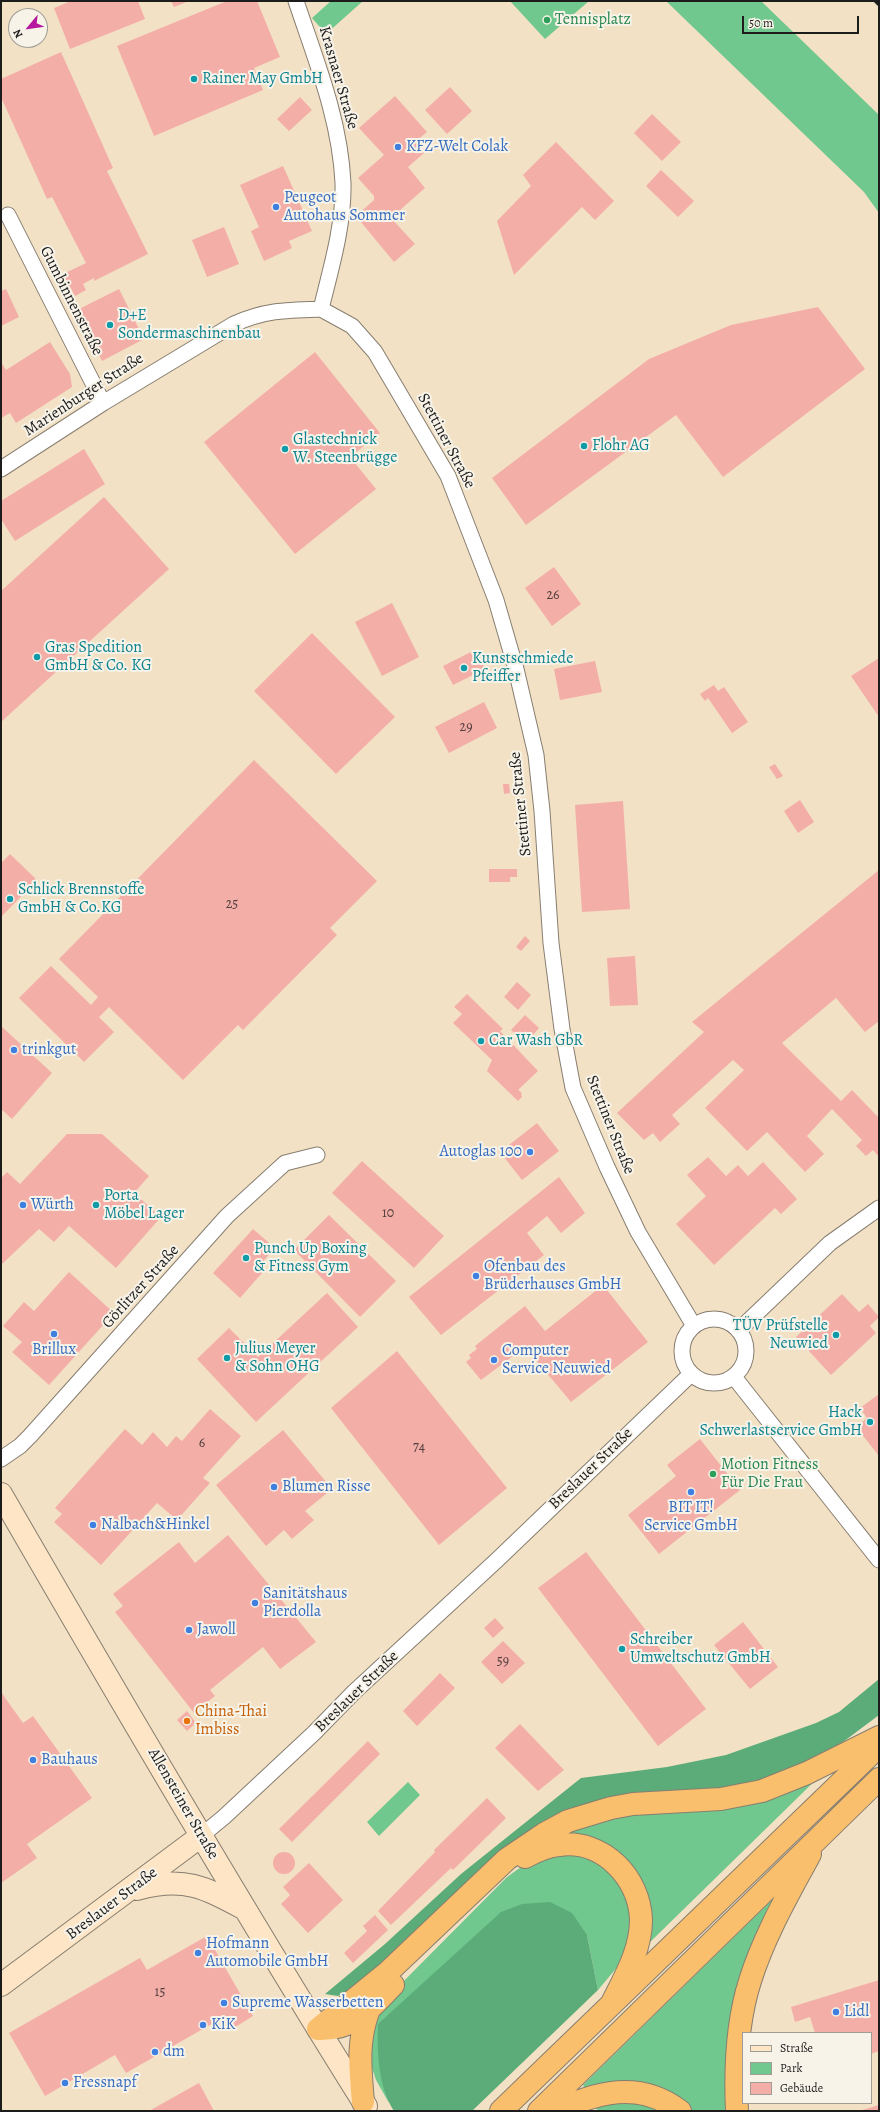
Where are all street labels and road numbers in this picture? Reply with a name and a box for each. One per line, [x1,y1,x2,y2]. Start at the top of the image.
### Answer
street label: Krasnaer Straße [314,24,362,132]
street label: Gumbinnenstraße [35,243,107,359]
street label: Marienburger Straße [21,349,147,441]
street label: Stettiner Straße [413,390,479,492]
street label: Stettiner Straße [506,751,536,857]
street label: Stettiner Straße [581,1073,639,1177]
street label: Görlitzer Straße [98,1241,184,1333]
street label: Breslauer Straße [545,1424,637,1514]
street label: Breslauer Straße [311,1647,403,1737]
street label: Allensteiner Straße [143,1745,223,1863]
street label: Breslauer Straße [63,1863,161,1945]

